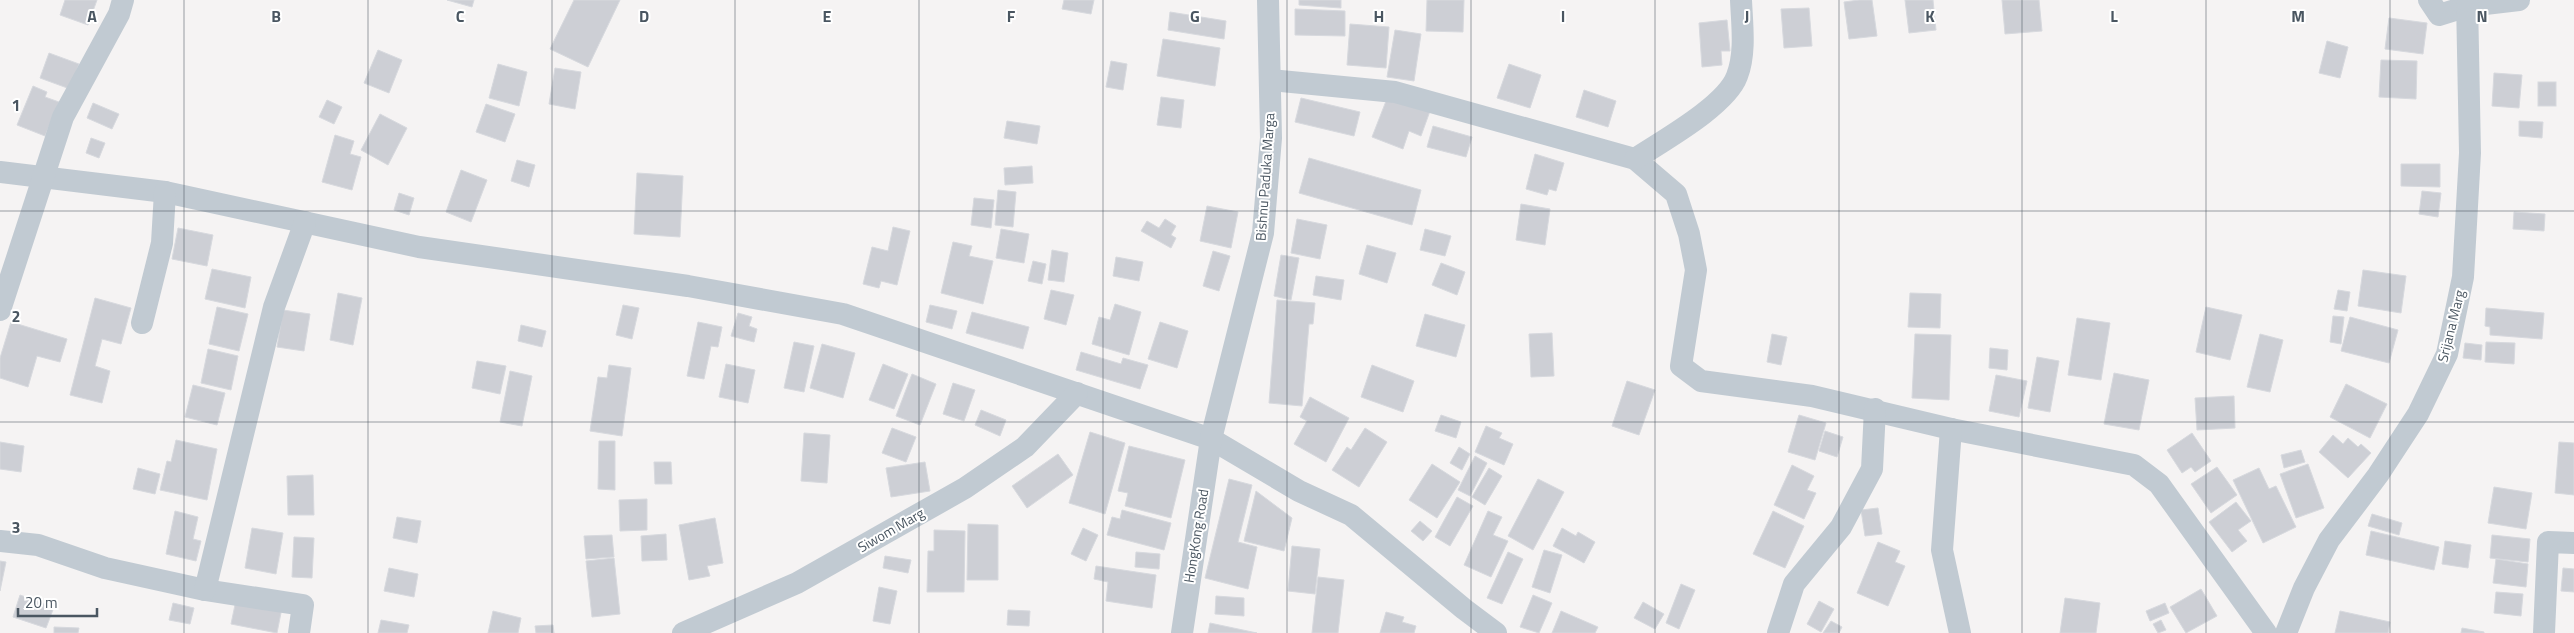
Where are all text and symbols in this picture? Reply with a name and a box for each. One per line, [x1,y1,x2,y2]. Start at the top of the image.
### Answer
text: A [87,4,97,28]
text: B [271,4,281,28]
text: C [456,4,465,28]
text: D [639,4,649,28]
text: E [823,4,832,28]
text: F [1007,4,1016,28]
text: G [1190,4,1200,28]
text: H [1374,4,1384,28]
text: I [1561,4,1565,28]
text: J [1745,4,1749,28]
text: K [1925,4,1935,28]
text: L [2110,4,2118,28]
text: M [2291,4,2305,28]
text: N [2476,4,2488,28]
text: 1 [12,93,20,117]
street label: Bishnu Paduka Marga [1250,112,1279,242]
street label: Srijana Marg [2431,287,2470,364]
text: 2 [12,304,20,328]
street label: HongKong Road [1178,487,1213,584]
street label: Siwom Marg [853,502,928,557]
text: 3 [12,515,20,539]
scale bar [18,586,96,618]
text: 20 m [25,591,58,614]

